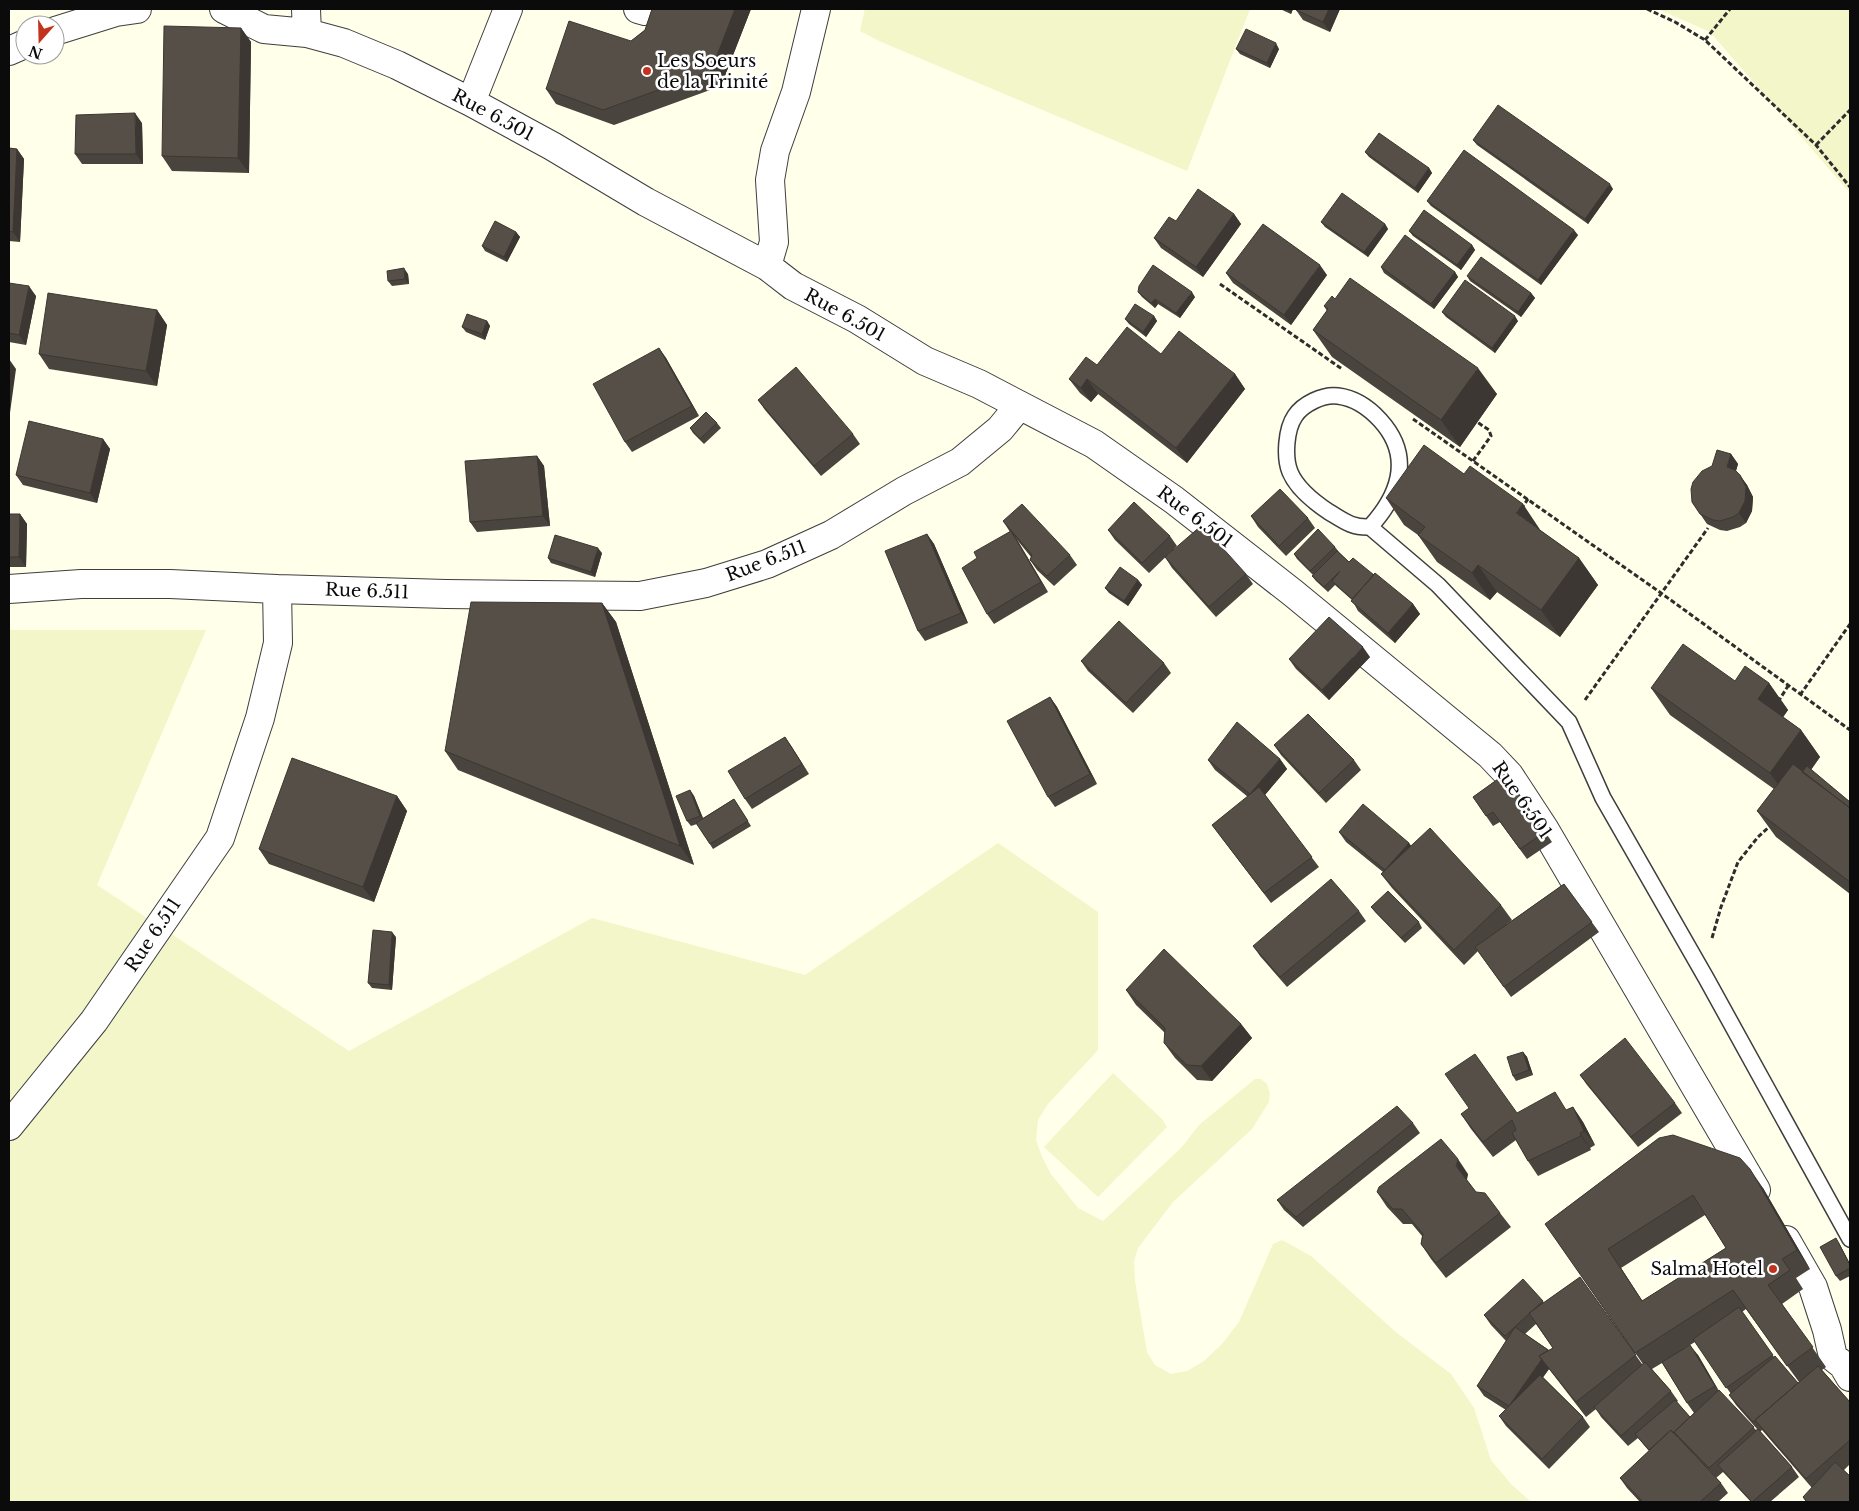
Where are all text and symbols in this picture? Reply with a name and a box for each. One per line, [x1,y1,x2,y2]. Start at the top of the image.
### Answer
north arrow [15,15,65,65]
text: N [26,42,45,63]
place label: Les Soeurs de la Trinité [657,50,768,93]
marker: Les Soeurs de la Trinité [641,65,653,77]
street label: Rue 6.501 [448,84,538,146]
street label: Rue 6.501 [801,284,889,346]
street label: Rue 6.501 [1153,481,1237,553]
street label: Rue 6.511 [723,536,809,586]
street label: Rue 6.511 [324,579,410,603]
street label: Rue 6.501 [1487,757,1557,843]
street label: Rue 6.511 [120,894,186,976]
place label: Salma Hotel [1650,1258,1763,1280]
marker: Salma Hotel [1767,1263,1779,1275]

